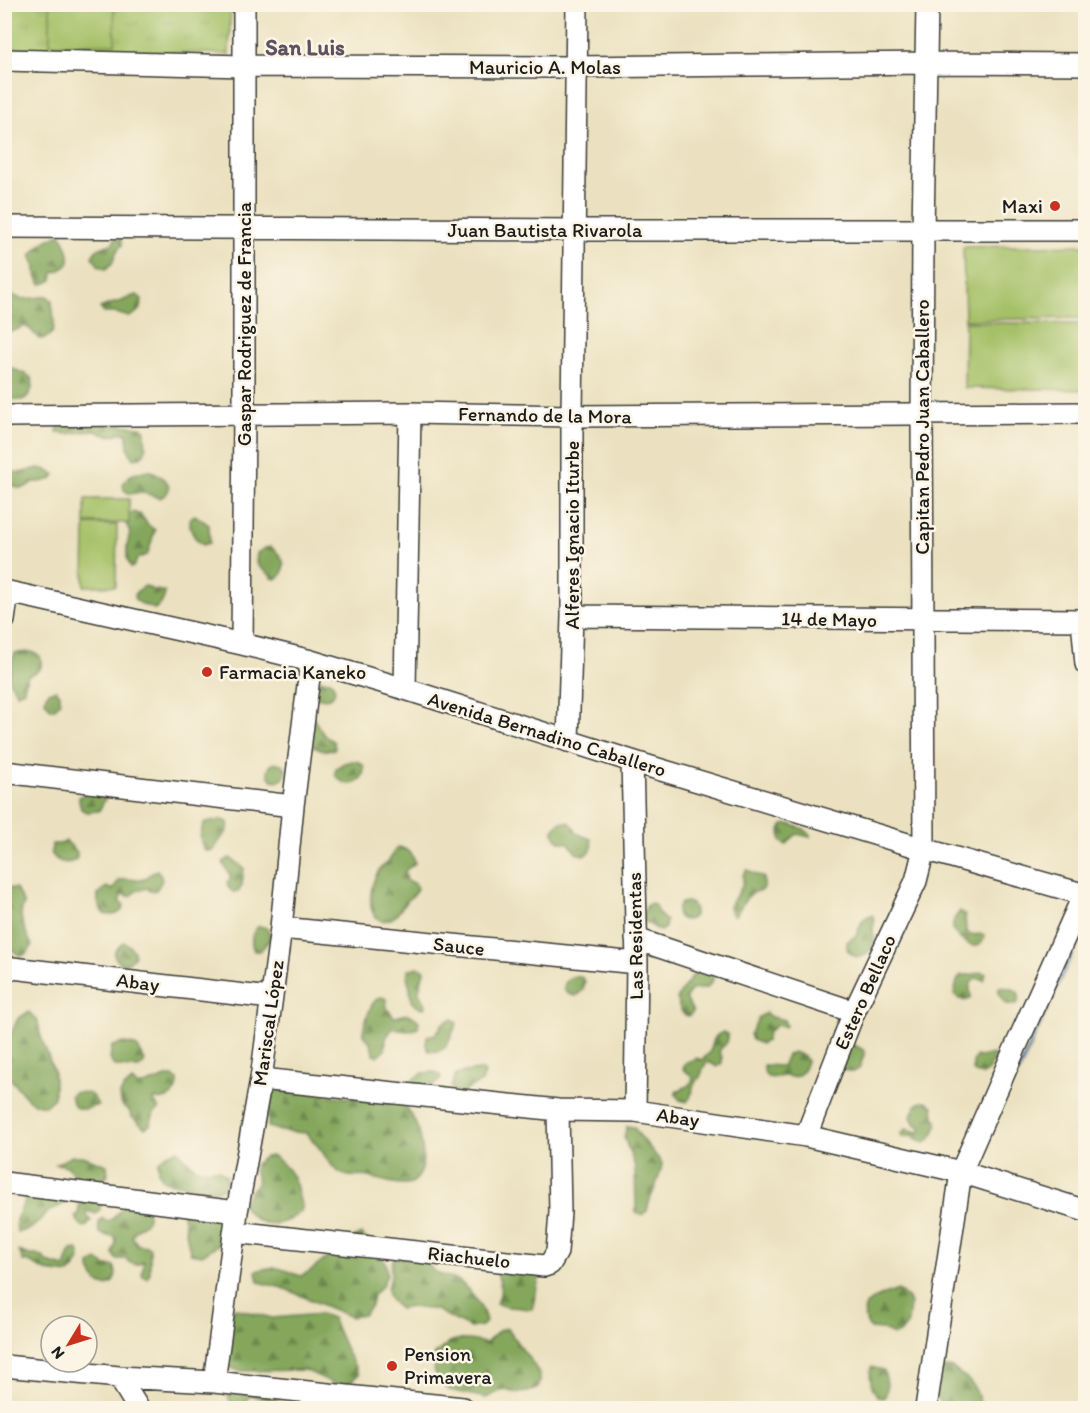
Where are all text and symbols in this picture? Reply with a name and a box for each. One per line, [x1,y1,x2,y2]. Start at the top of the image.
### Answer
district label: San Luis [265,34,345,61]
street label: Mauricio A. Molas [469,55,621,79]
place label: Maxi [1002,194,1043,218]
marker: Maxi [1048,199,1062,213]
street label: Gaspar Rodriguez de Francia [232,201,256,446]
street label: Juan Bautista Rivarola [448,218,643,242]
street label: Capitan Pedro Juan Caballero [910,299,934,555]
street label: Fernando de la Mora [458,401,633,429]
street label: Alferes Ignacio Iturbe [560,441,584,629]
street label: 14 de Mayo [781,606,877,632]
place label: Farmacia Kaneko [219,660,366,684]
marker: Farmacia Kaneko [200,665,214,679]
street label: Avenida Bernadino Caballero [425,686,669,782]
street label: Las Residentas [622,872,648,1000]
street label: Sauce [432,931,486,961]
street label: Estero Bellaco [829,931,901,1053]
street label: Mariscal López [247,958,289,1088]
street label: Abay [115,967,161,997]
street label: Abay [655,1102,702,1132]
street label: Riachuelo [426,1241,512,1273]
north arrow [39,1314,99,1374]
place label: Pension Primavera [404,1342,492,1389]
text: N [47,1343,68,1363]
marker: Pension Primavera [385,1359,399,1373]

